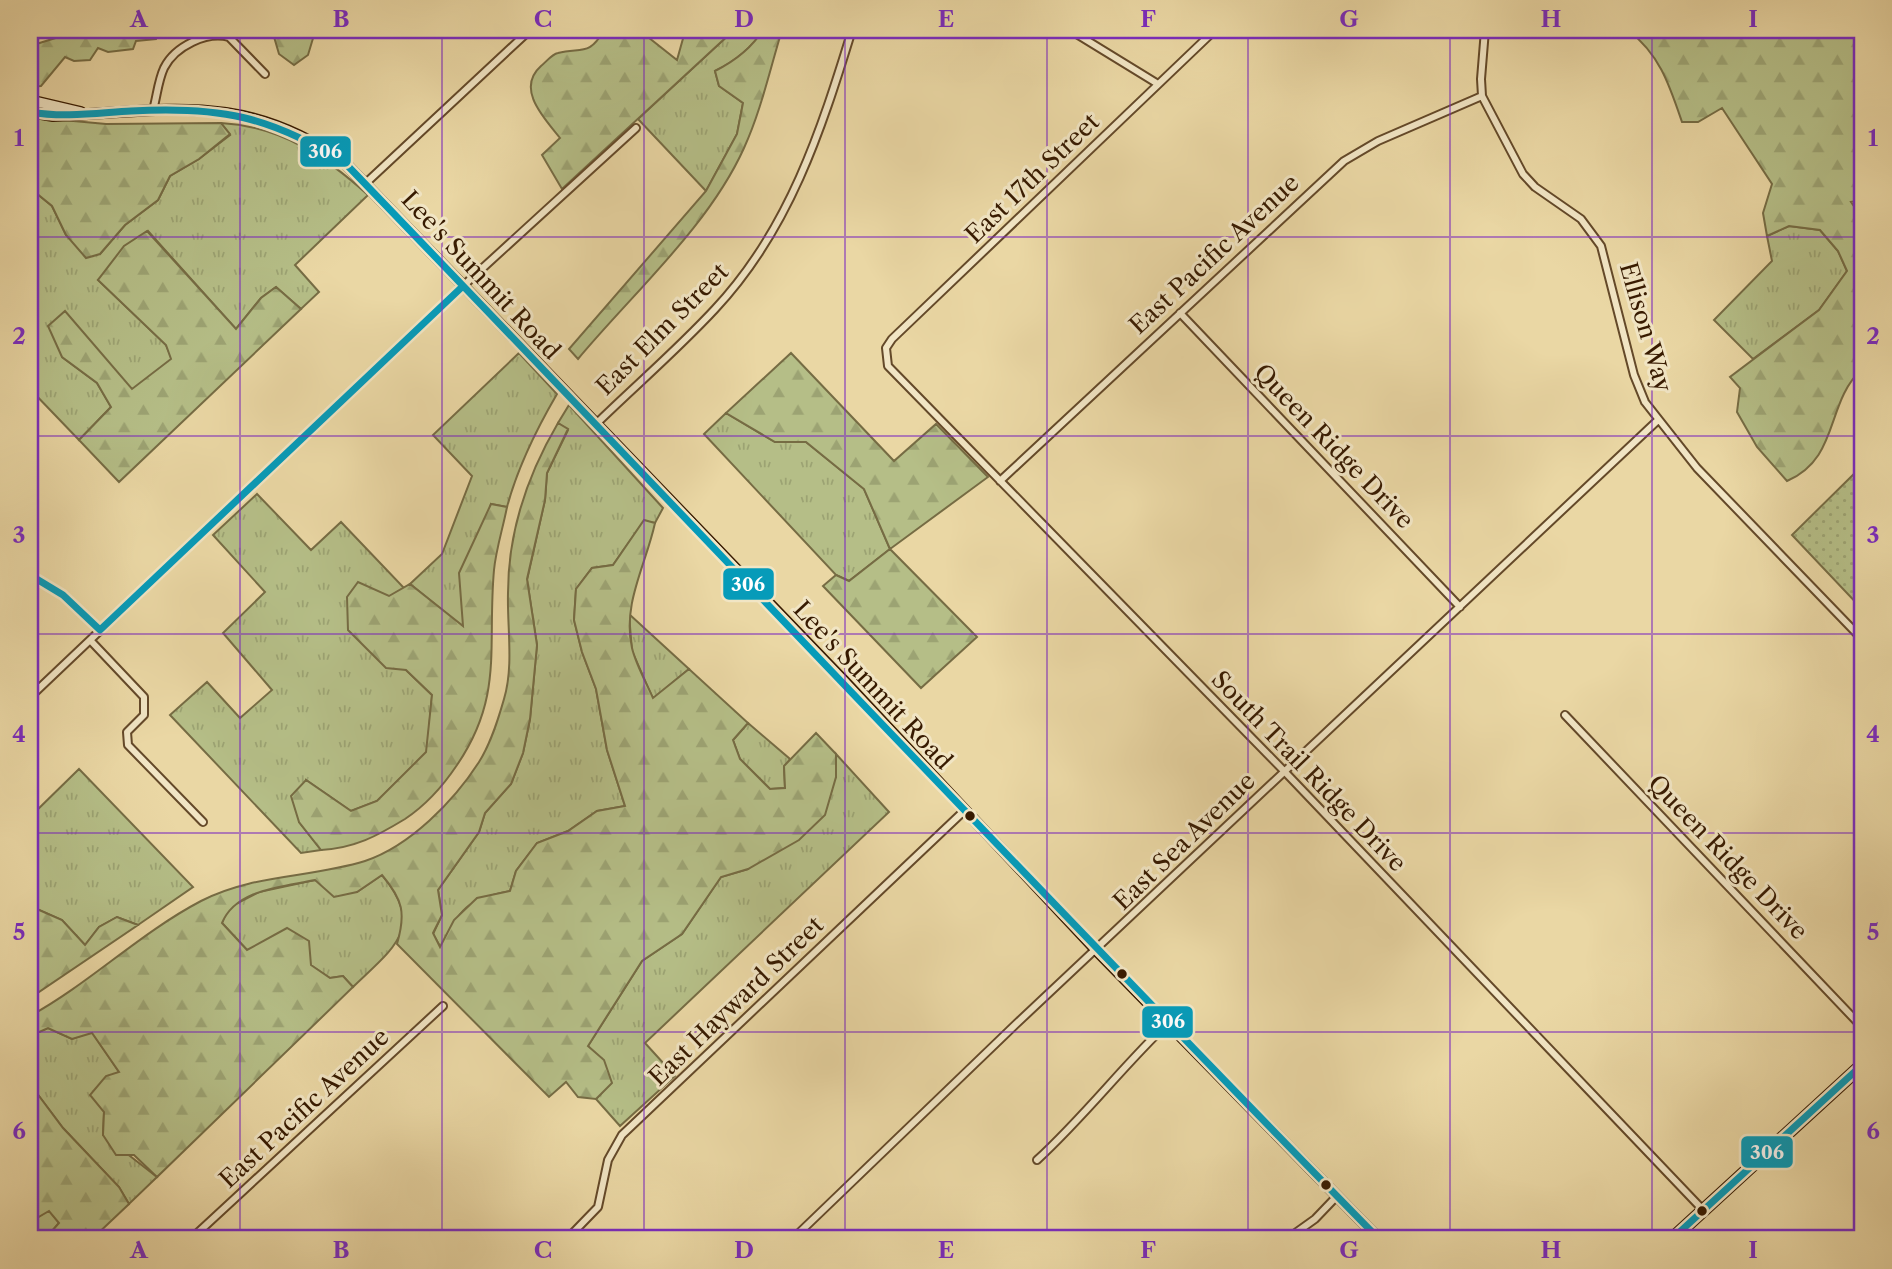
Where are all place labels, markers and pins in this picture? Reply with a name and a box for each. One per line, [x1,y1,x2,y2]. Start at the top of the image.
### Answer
unlabelled marker [963,809,977,823]
unlabelled marker [1115,967,1129,981]
unlabelled marker [1319,1178,1333,1192]
unlabelled marker [1695,1204,1709,1218]

